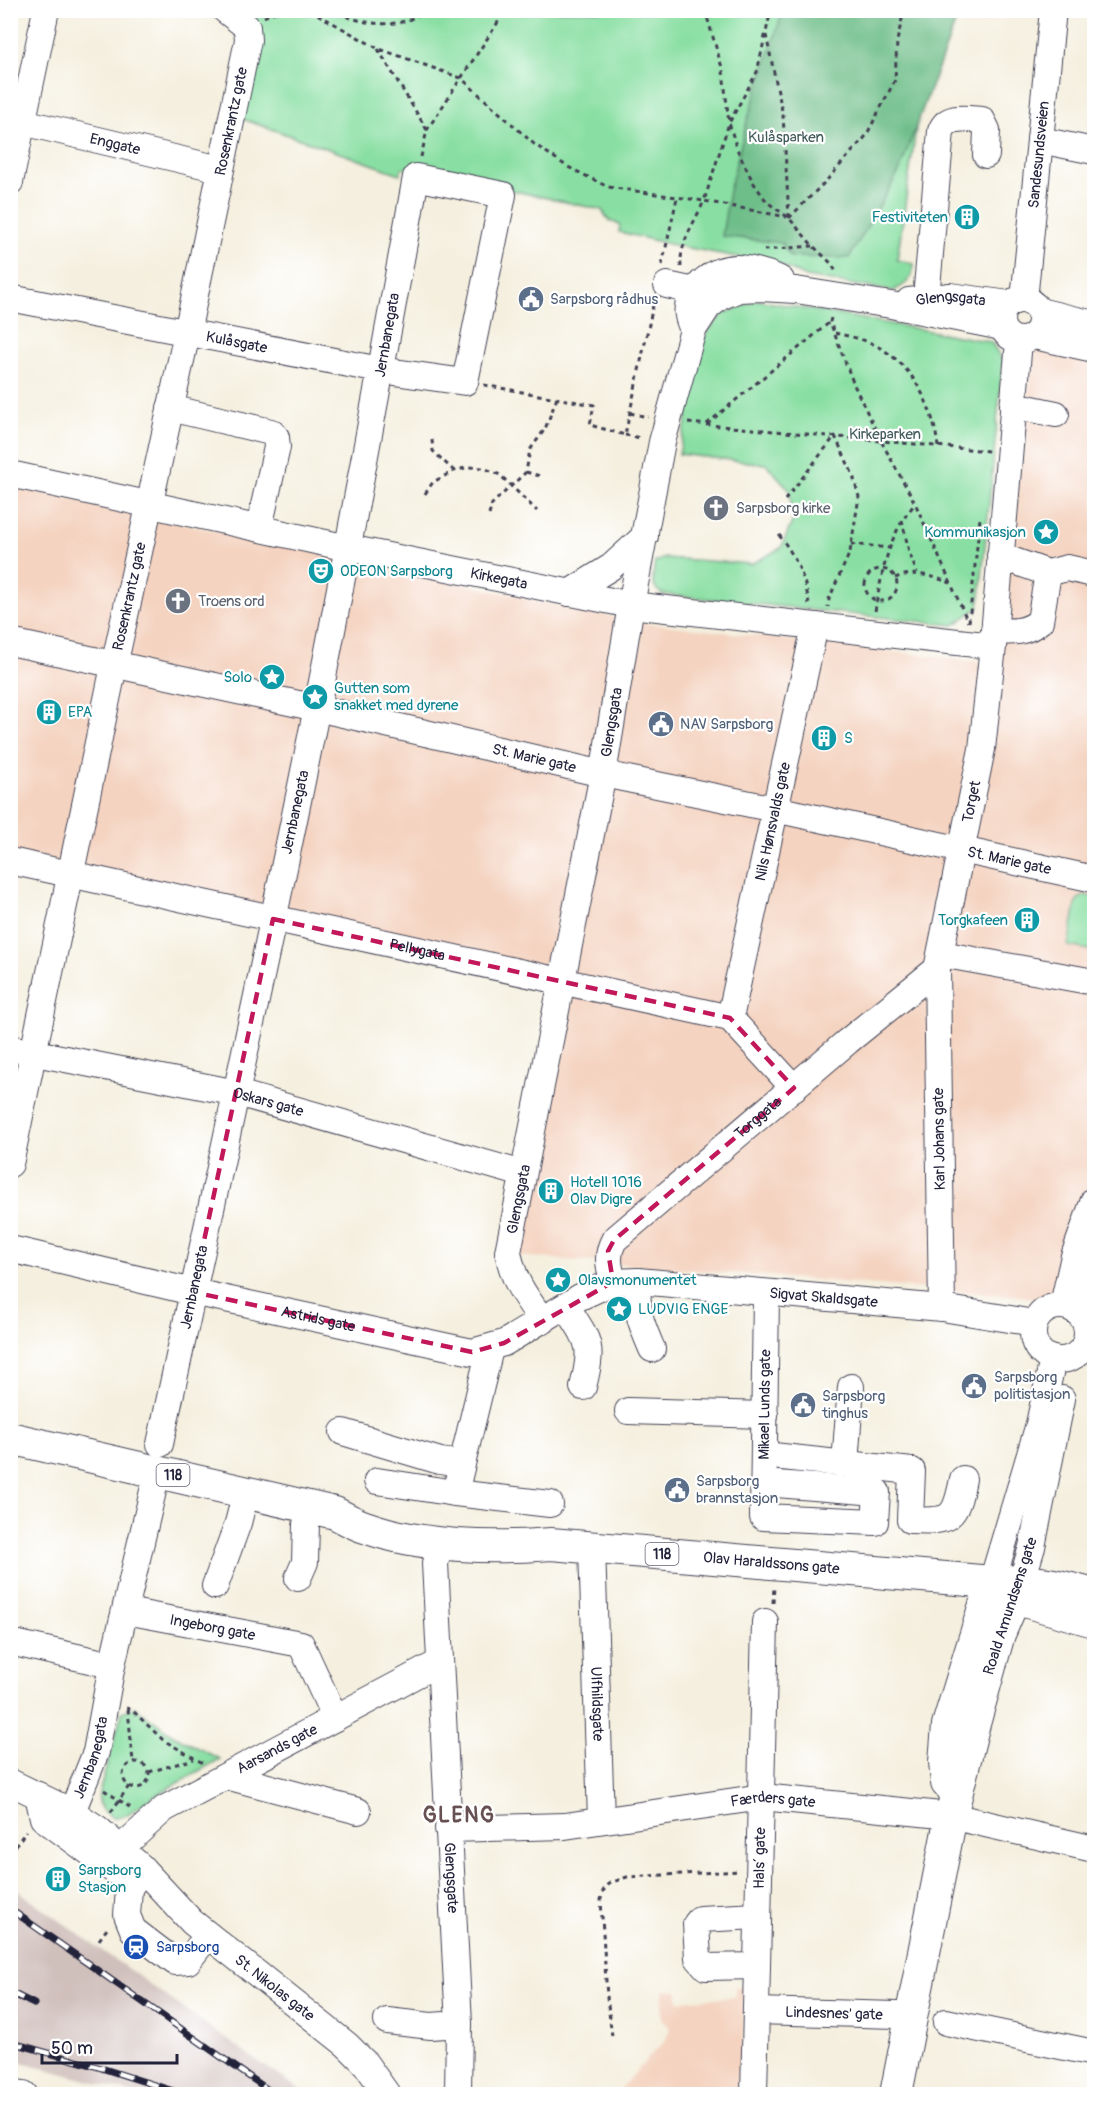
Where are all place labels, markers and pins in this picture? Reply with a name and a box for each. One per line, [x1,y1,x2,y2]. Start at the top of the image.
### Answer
building icon: Festiviteten [952,202,982,232]
place label: Festiviteten [872,208,948,227]
public building icon: Sarpsborg rådhus [516,284,546,314]
place label: Sarpsborg rådhus [550,290,658,309]
church icon: Sarpsborg kirke [701,493,731,523]
place label: Sarpsborg kirke [736,499,831,518]
place icon: Kommunikasjon [1031,517,1061,547]
place label: Kommunikasjon [924,523,1026,542]
theatre icon: ODEON Sarpsborg [306,556,336,586]
place label: ODEON Sarpsborg [340,562,453,581]
church icon: Troens ord [163,586,193,616]
place label: Troens ord [198,592,265,611]
place icon: Solo [257,662,287,692]
place label: Solo [224,668,252,687]
place label: Gutten som snakket med dyrene [334,679,459,715]
place icon: Gutten som snakket med dyrene [300,682,330,712]
building icon: EPA [34,697,64,727]
place label: EPA [68,703,92,722]
public building icon: NAV Sarpsborg [646,709,676,739]
place label: NAV Sarpsborg [680,715,773,734]
building icon: S [809,723,839,753]
place label: S [844,729,853,748]
building icon: Torgkafeen [1012,905,1042,935]
place label: Torgkafeen [938,911,1008,930]
place label: Hotell 1016 Olav Digre [570,1173,642,1209]
building icon: Hotell 1016 Olav Digre [536,1176,566,1206]
place icon: Olavsmonumentet [543,1265,573,1295]
place label: Olavsmonumentet [578,1271,698,1290]
place icon: LUDVIG ENGE [604,1294,634,1324]
place label: LUDVIG ENGE [638,1300,728,1319]
place label: Sarpsborg politistasjon [994,1368,1070,1404]
public building icon: Sarpsborg politistasjon [959,1371,989,1401]
place label: Sarpsborg tinghus [821,1387,885,1423]
public building icon: Sarpsborg tinghus [788,1390,818,1420]
place label: Sarpsborg brannstasjon [696,1472,778,1508]
public building icon: Sarpsborg brannstasjon [662,1475,692,1505]
place label: Sarpsborg Stasjon [78,1861,141,1897]
building icon: Sarpsborg Stasjon [43,1864,73,1894]
station icon: Sarpsborg [121,1932,151,1962]
place label: Sarpsborg [156,1938,219,1957]

